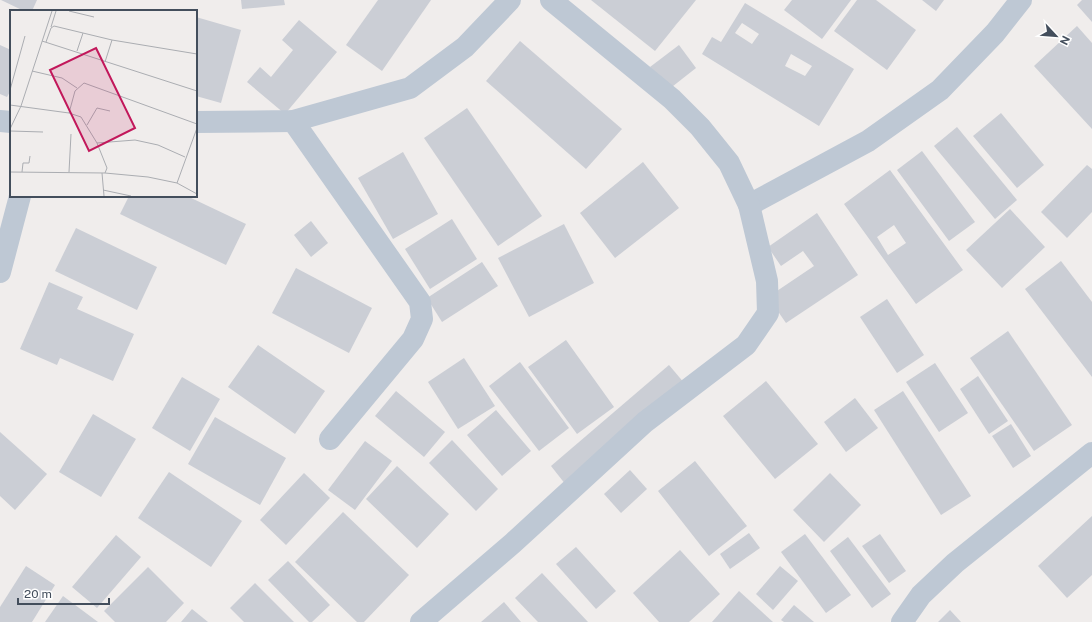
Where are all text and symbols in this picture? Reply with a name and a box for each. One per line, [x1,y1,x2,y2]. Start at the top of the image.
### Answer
inset map [10,10,197,197]
north arrow [1036,16,1076,56]
text: N [1058,34,1072,47]
scale bar [18,580,109,606]
text: 20 m [24,587,52,601]

